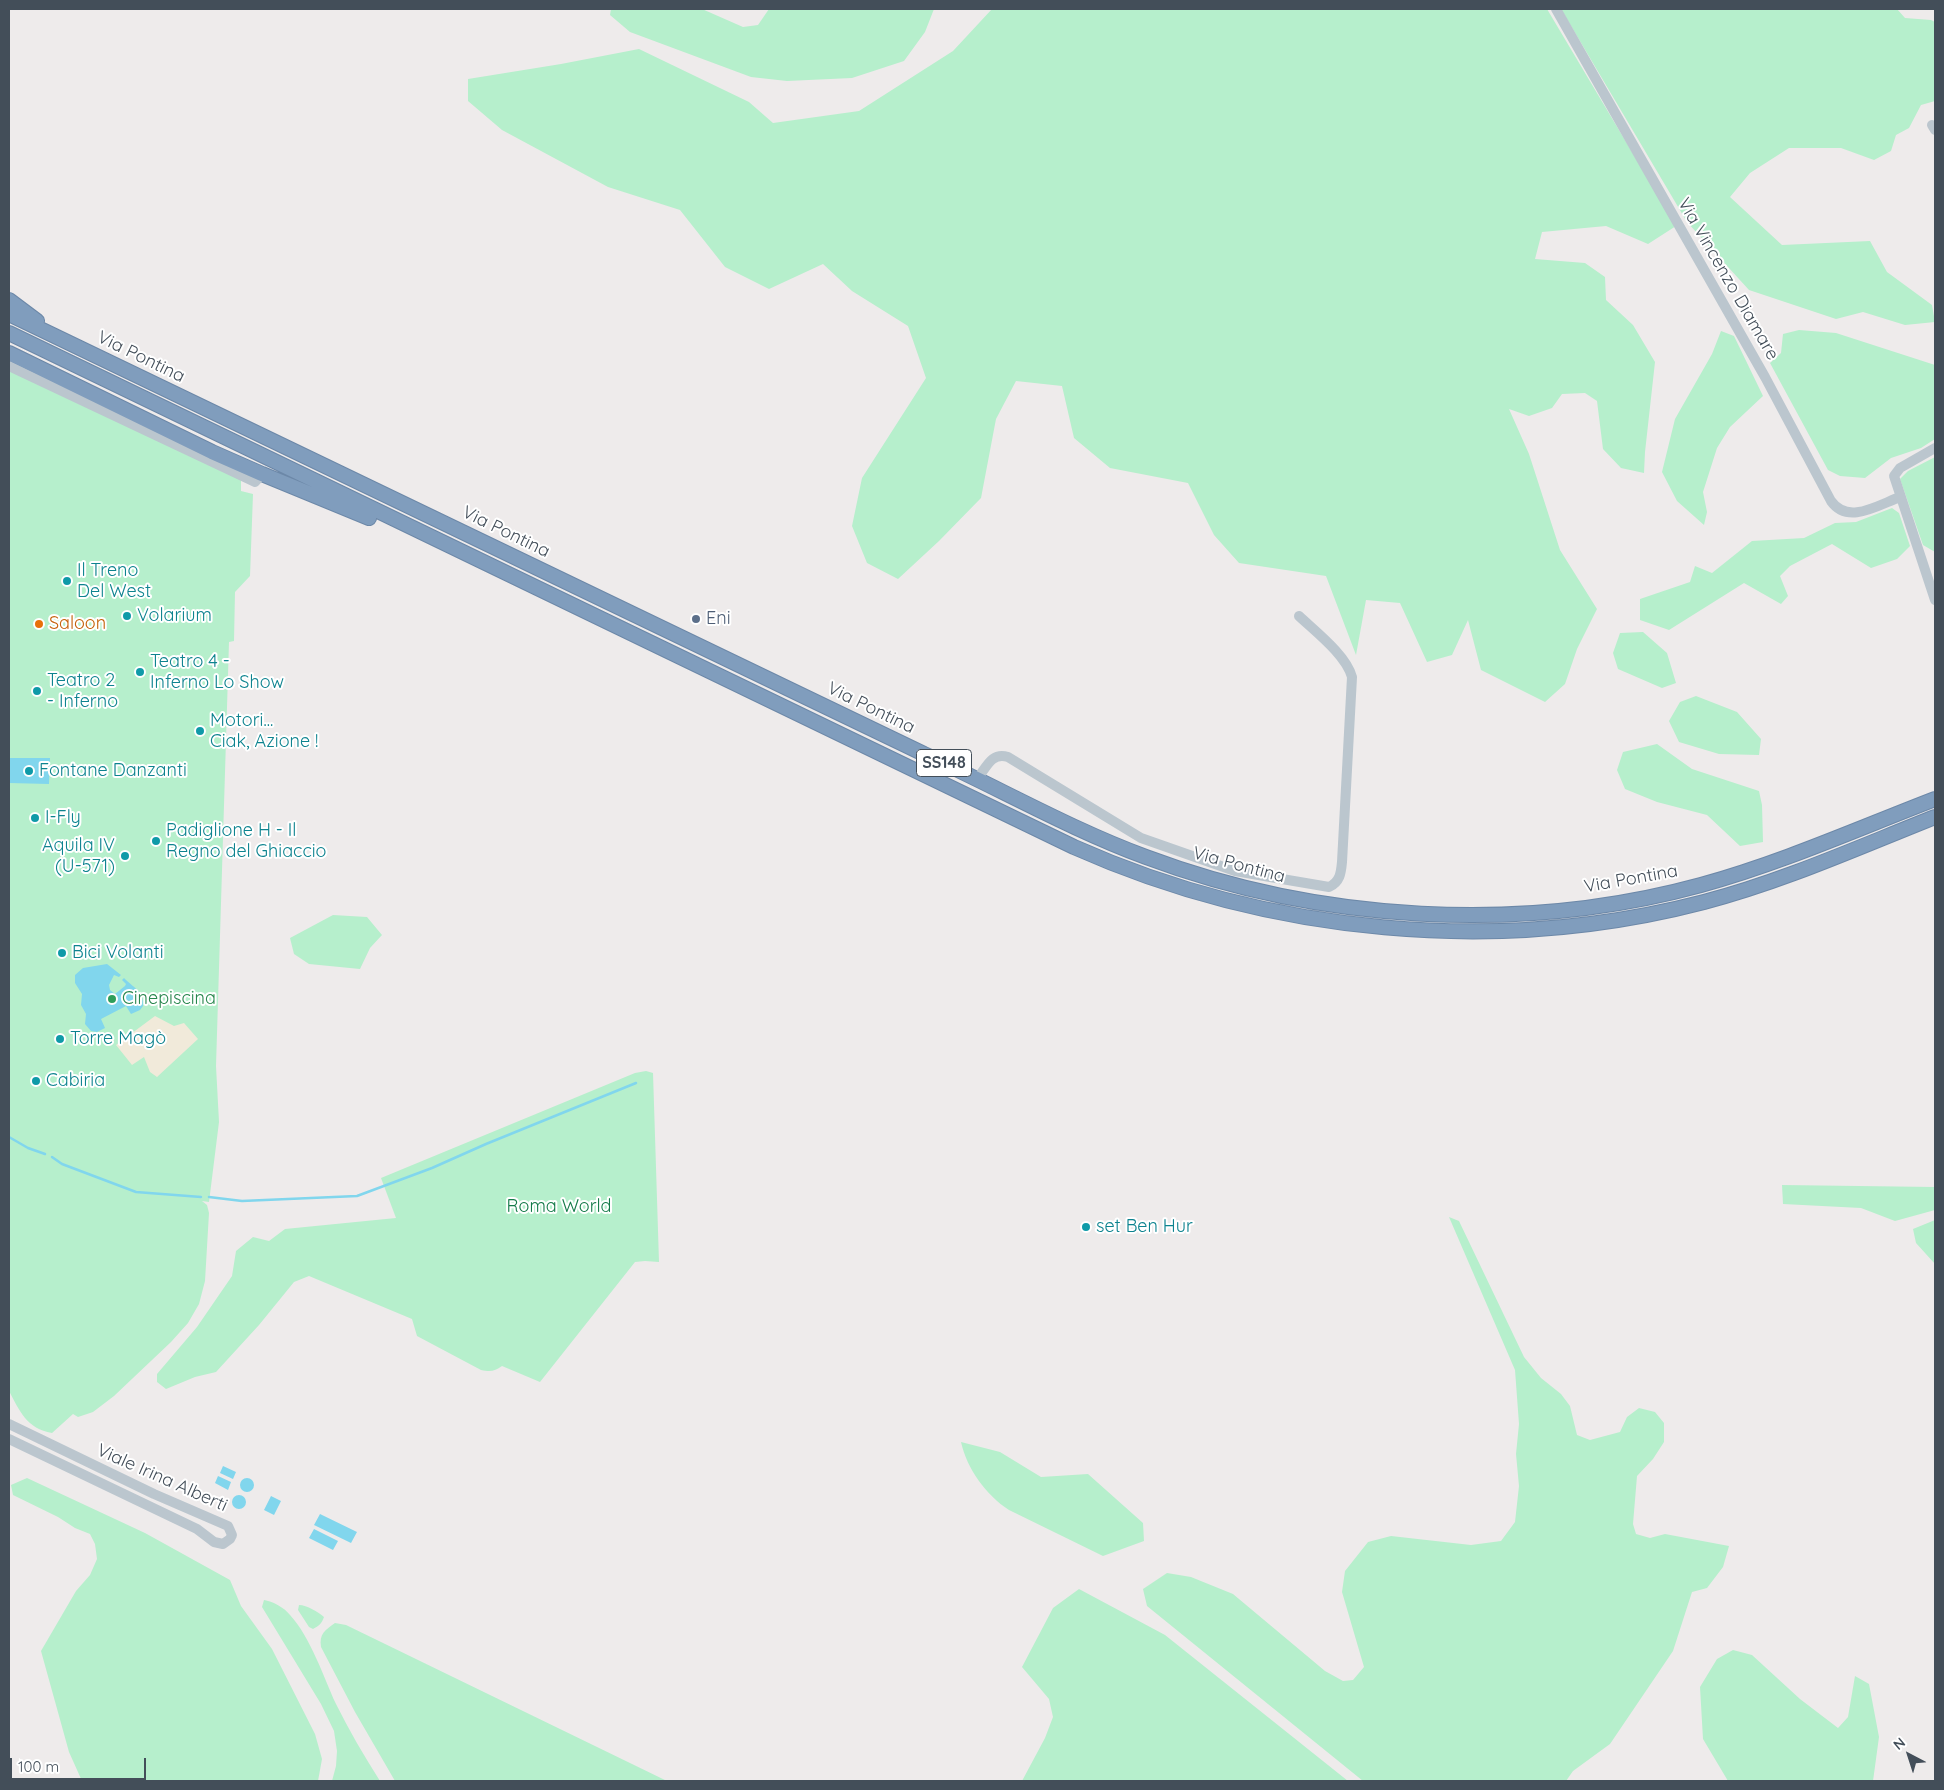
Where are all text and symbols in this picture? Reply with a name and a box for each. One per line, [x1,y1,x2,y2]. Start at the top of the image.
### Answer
street label: Via Vincenzo Diamare [1673,194,1783,364]
street label: Via Pontina [94,327,188,387]
street label: Via Pontina [459,502,553,562]
place label: Il Treno Del West [77,560,151,602]
marker: Il Treno Del West [61,575,73,587]
place label: Volarium [137,605,212,627]
place label: Eni [706,608,730,630]
marker: Volarium [121,610,133,622]
place label: Saloon [49,613,106,635]
marker: Eni [690,613,702,625]
marker: Saloon [33,618,45,630]
place label: Teatro 4 - Inferno Lo Show [150,651,284,694]
marker: Teatro 4 - Inferno Lo Show [134,666,146,678]
place label: Teatro 2 - Inferno [47,670,118,712]
street label: Via Pontina [824,678,918,738]
marker: Teatro 2 - Inferno [31,685,43,697]
place label: Motori... Ciak, Azione ! [210,710,318,752]
marker: Motori... Ciak, Azione ! [194,725,206,737]
road number: SS148 [916,750,972,776]
place label: Fontane Danzanti [39,760,187,782]
marker: Fontane Danzanti [23,765,35,777]
place label: I-Fly [45,807,81,829]
marker: I-Fly [29,812,41,824]
place label: Padiglione H - Il Regno del Ghiaccio [166,820,326,862]
place label: Aquila IV (U-571) [42,835,115,878]
marker: Padiglione H - Il Regno del Ghiaccio [150,835,162,847]
street label: Via Pontina [1190,842,1288,888]
marker: Aquila IV (U-571) [119,850,131,862]
street label: Via Pontina [1582,860,1680,898]
place label: Bici Volanti [72,942,163,964]
marker: Bici Volanti [56,947,68,959]
place label: Cinepiscina [122,988,216,1010]
marker: Cinepiscina [106,993,118,1005]
place label: Torre Magò [70,1028,166,1050]
marker: Torre Magò [54,1033,66,1045]
place label: Cabiria [46,1070,105,1092]
marker: Cabiria [30,1075,42,1087]
park label: Roma World [507,1196,611,1218]
place label: set Ben Hur [1096,1216,1193,1238]
marker: set Ben Hur [1080,1221,1092,1233]
street label: Viale Irina Alberti [93,1439,231,1517]
north arrow [1884,1730,1934,1780]
text: N [1890,1733,1909,1754]
scale bar [12,1748,149,1780]
text: 100 m [18,1757,59,1776]

